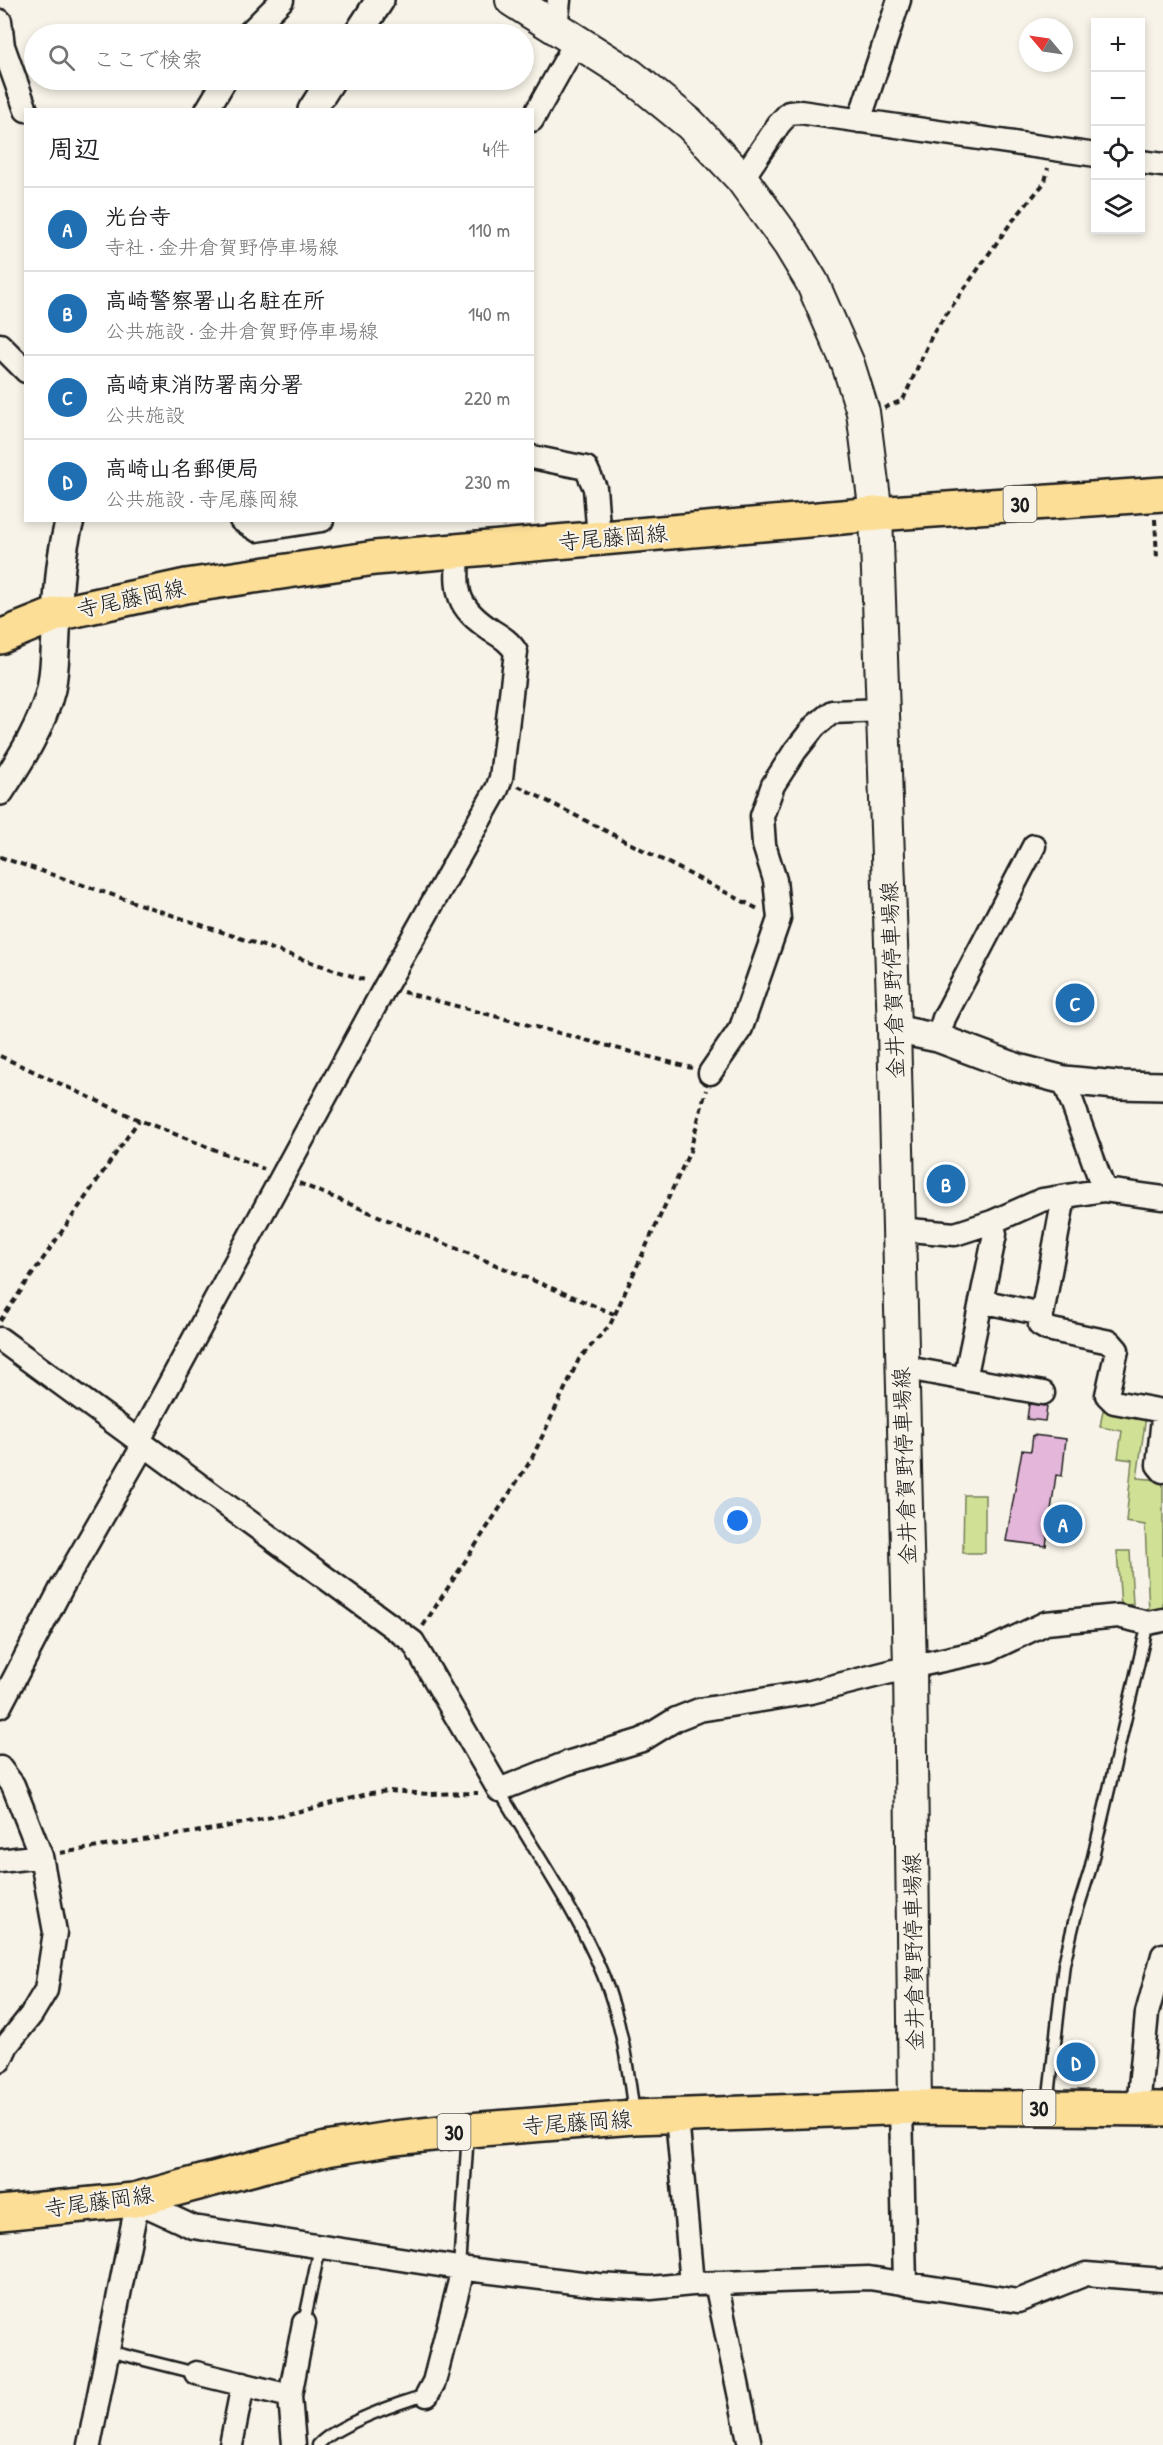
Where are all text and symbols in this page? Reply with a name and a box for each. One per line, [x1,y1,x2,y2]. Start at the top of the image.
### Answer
north arrow [1019,18,1073,72]
map controls [1091,18,1145,234]
button: + [1091,18,1145,72]
search box [24,24,534,90]
icon: search [45,41,78,74]
text: ここで検索 [93,44,203,74]
button: − [1091,72,1145,126]
button: locate [1091,126,1145,180]
text: 周辺 [48,131,100,166]
text: 4件 [483,135,510,162]
button: layers [1091,180,1145,234]
text: 光台寺 [105,201,171,231]
text: A [63,216,72,243]
text: 110 m [468,216,510,243]
text: 寺社 · 金井倉賀野停車場線 [105,233,338,260]
text: 高崎警察署山名駐在所 [105,285,325,315]
text: B [62,300,73,327]
text: 140 m [468,300,510,327]
text: 公共施設 · 金井倉賀野停車場線 [105,317,378,344]
text: 高崎東消防署南分署 [105,369,303,399]
text: C [62,384,73,411]
text: 220 m [464,384,510,411]
text: 公共施設 [105,401,185,428]
text: 高崎山名郵便局 [105,453,259,483]
text: D [63,468,72,495]
text: 230 m [465,468,510,495]
text: 公共施設 · 寺尾藤岡線 [105,485,298,512]
road number: 30 [1004,486,1036,522]
street label: 寺尾藤岡線 [557,517,669,557]
street label: 寺尾藤岡線 [74,572,188,624]
street label: 金井倉賀野停車場線 [874,881,910,1079]
pin: C [1056,980,1094,1026]
pin: B [926,1162,966,1206]
street label: 金井倉賀野停車場線 [886,1367,922,1565]
pin: A [1044,1502,1082,1546]
your location [723,1506,752,1535]
street label: 金井倉賀野停車場線 [896,1853,930,2051]
pin: D [1056,2040,1096,2084]
road number: 30 [1022,2090,1056,2126]
street label: 寺尾藤岡線 [521,2103,633,2141]
road number: 30 [438,2114,470,2150]
street label: 寺尾藤岡線 [42,2178,156,2224]

